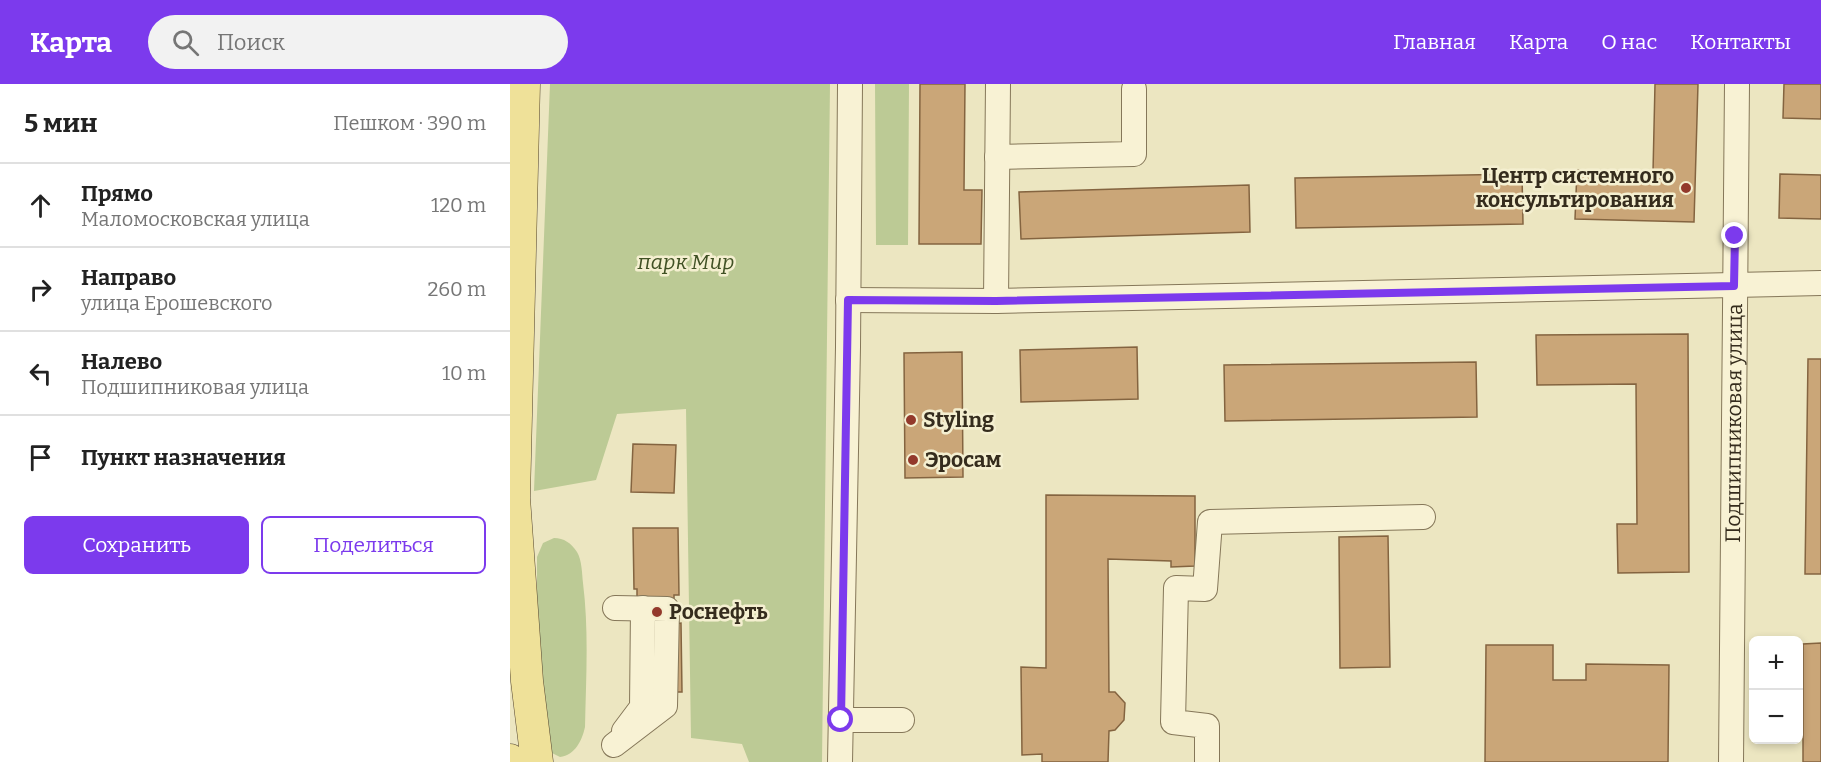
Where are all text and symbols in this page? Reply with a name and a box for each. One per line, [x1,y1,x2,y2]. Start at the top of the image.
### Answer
search box [148,15,568,69]
text: Карта [30,26,112,59]
icon: search [169,26,202,59]
text: Поиск [217,29,285,56]
text: Главная [1393,29,1476,55]
text: Карта [1509,29,1568,55]
text: О нас [1601,29,1657,55]
text: Контакты [1690,29,1791,55]
text: 5 мин [24,108,97,139]
text: Пешком · 390 m [333,111,486,135]
place label: Центр системного консультирования [1476,163,1674,213]
text: Прямо [81,180,153,207]
marker: Центр системного консультирования [1679,181,1693,195]
icon: ahead [24,189,57,222]
text: 120 m [431,193,486,217]
text: Маломосковская улица [81,207,310,231]
route end [1721,222,1747,248]
park label: парк Мир [637,249,734,275]
text: Направо [81,264,176,291]
icon: right [24,273,57,306]
text: 260 m [427,277,486,301]
text: улица Ерошевского [81,291,273,315]
street label: Подшипниковая улица [1720,303,1748,543]
text: Налево [81,348,162,375]
icon: left [24,357,57,390]
text: 10 m [442,361,486,385]
text: Подшипниковая улица [81,375,309,399]
place label: Styling [923,407,994,433]
marker: Styling [904,413,918,427]
icon: arrive [24,441,57,474]
text: Пункт назначения [81,444,286,471]
place label: Эросам [925,447,1001,473]
marker: Эросам [906,453,920,467]
button: Сохранить [24,516,249,574]
button: Поделиться [261,516,486,574]
place label: Роснефть [669,599,768,625]
marker: Роснефть [650,605,664,619]
map controls [1749,636,1803,744]
button: + [1749,636,1803,690]
button: − [1749,690,1803,744]
route start [827,706,853,732]

